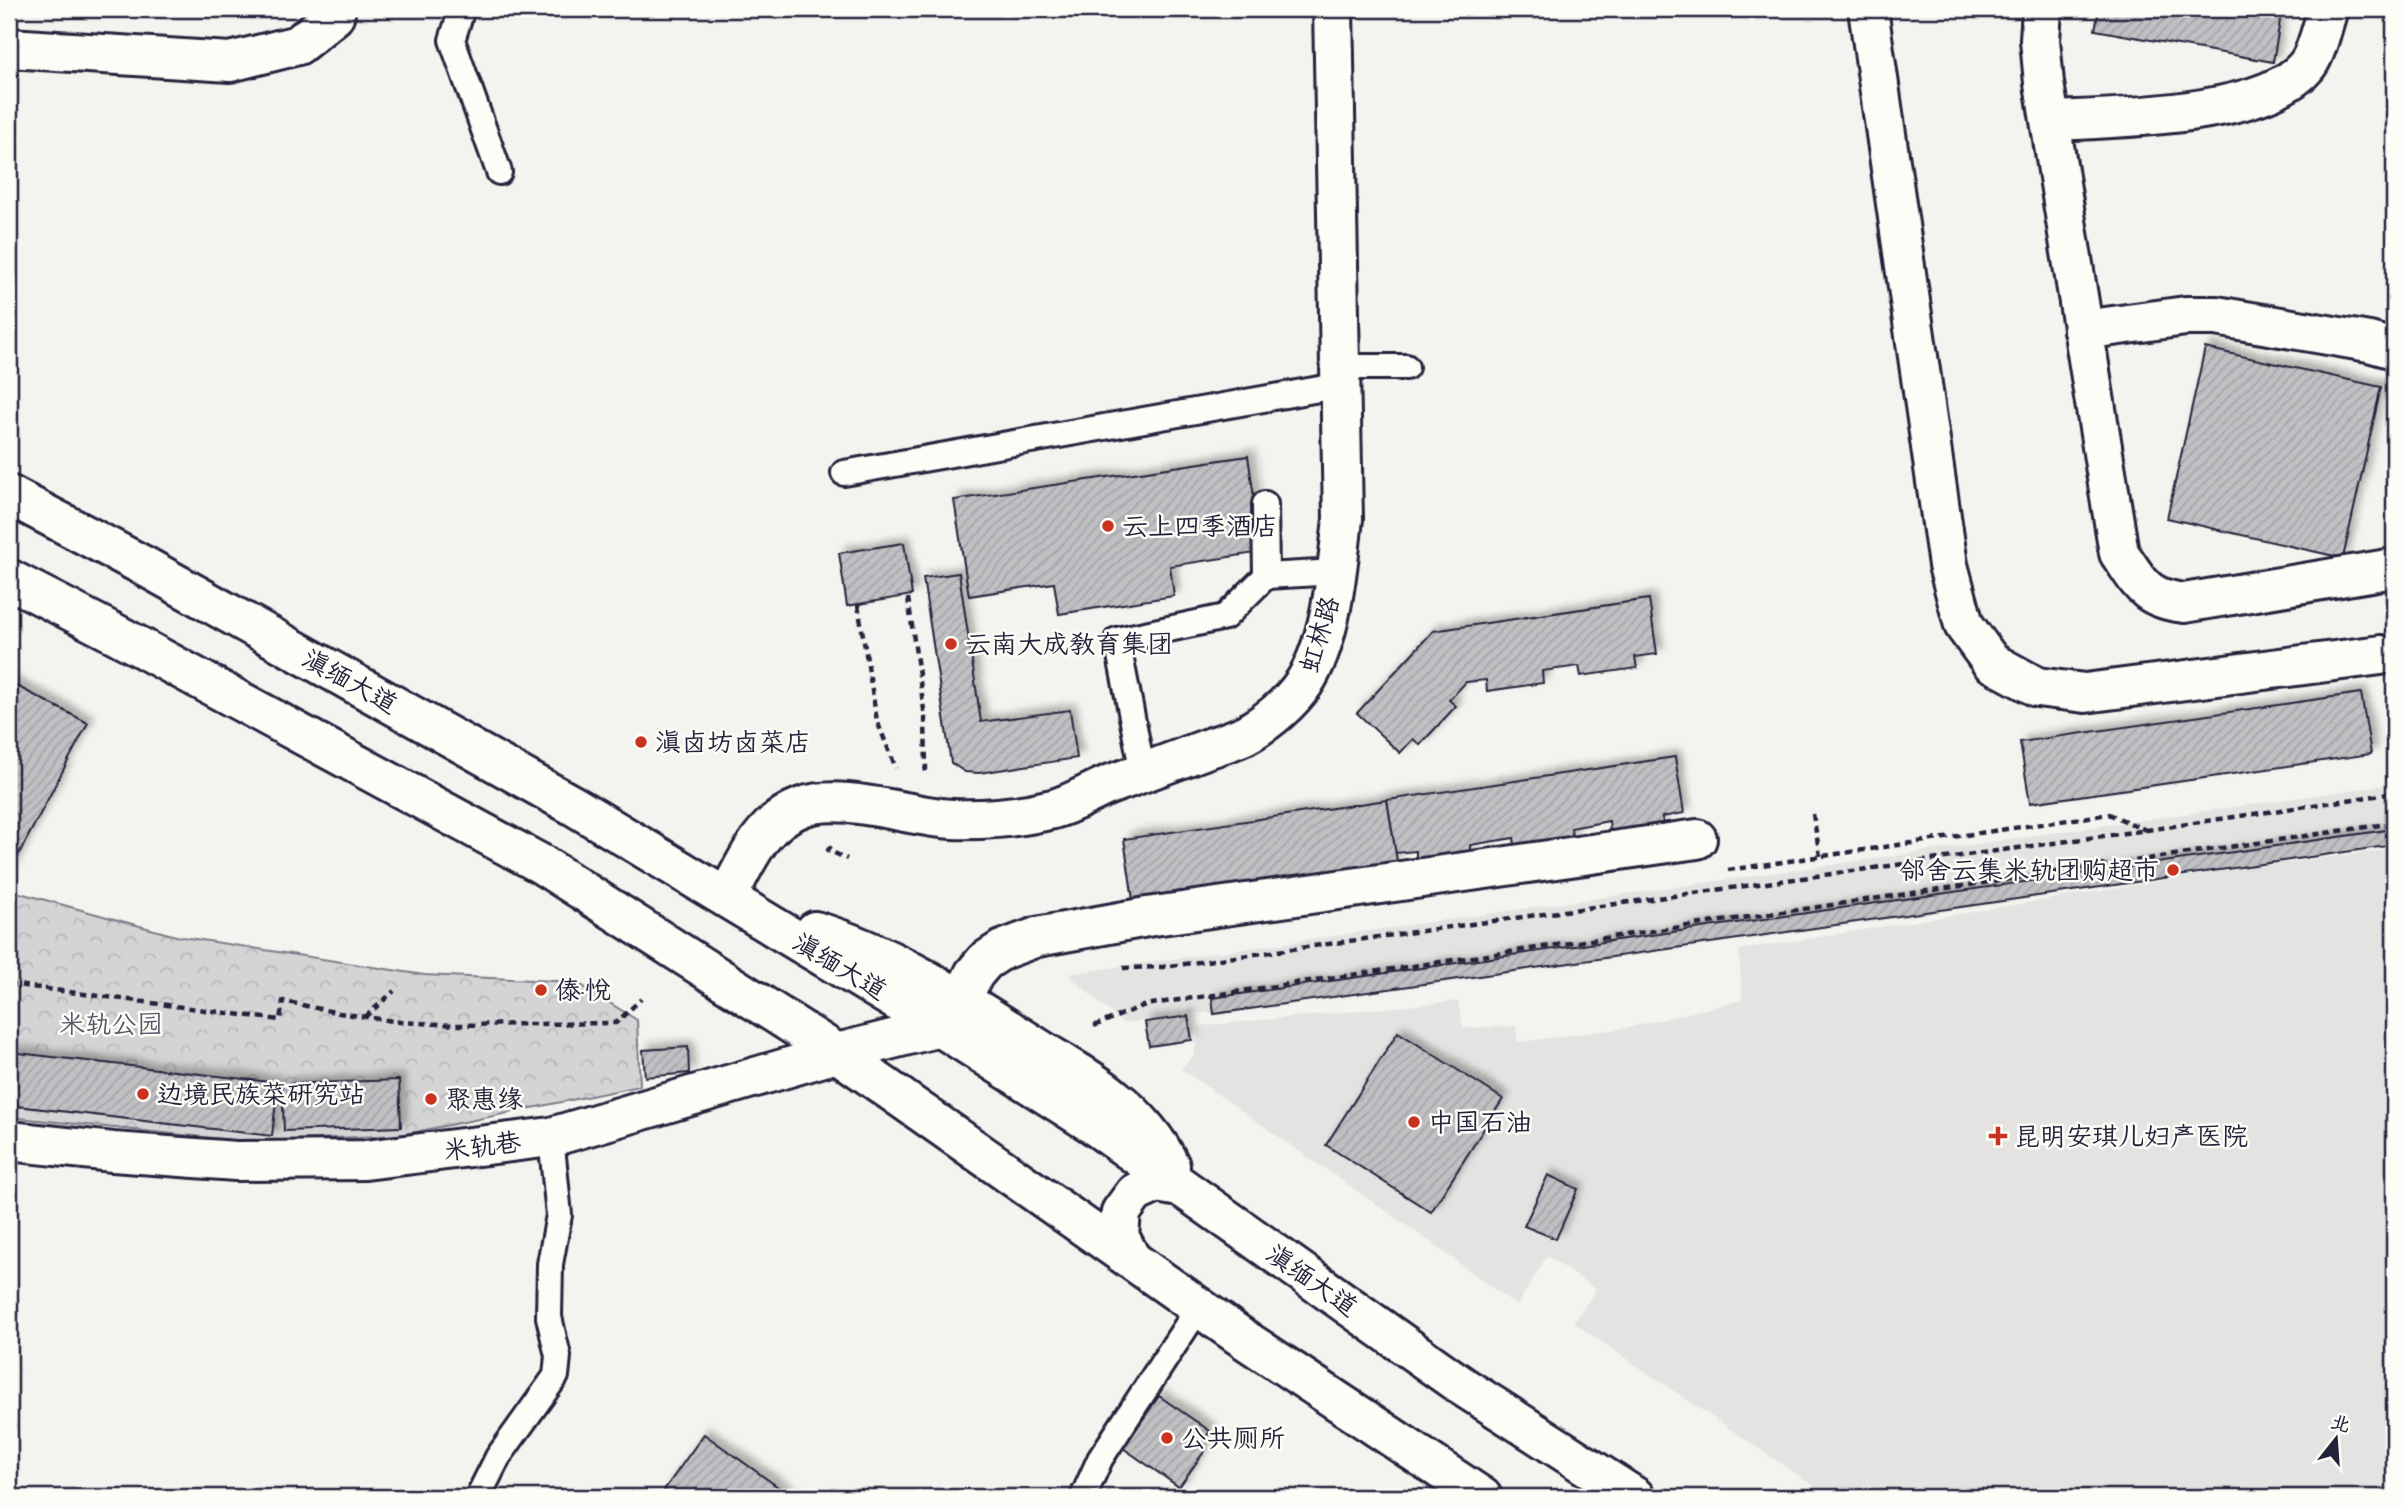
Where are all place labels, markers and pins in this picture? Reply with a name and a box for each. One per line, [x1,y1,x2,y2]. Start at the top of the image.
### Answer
place label: 云上四季酒店 [1122,509,1278,545]
marker: 云上四季酒店 [1100,518,1116,534]
place label: 云南大成教育集团 [965,627,1173,663]
marker: 云南大成教育集团 [943,636,959,652]
place label: 滇卤坊卤菜店 [655,725,811,761]
marker: 滇卤坊卤菜店 [633,734,649,750]
place label: 邻舍云集米轨团购超市 [1899,853,2159,889]
marker: 邻舍云集米轨团购超市 [2165,862,2181,878]
place label: 傣·悦 [555,973,611,1009]
marker: 傣·悦 [533,982,549,998]
place label: 边境民族菜研究站 [157,1077,365,1113]
place label: 聚惠缘 [445,1082,523,1118]
marker: 边境民族菜研究站 [135,1086,151,1102]
marker: 聚惠缘 [423,1091,439,1107]
place label: 中国石油 [1428,1105,1532,1141]
marker: 中国石油 [1406,1114,1422,1130]
place label: 昆明安琪儿妇产医院 [2014,1119,2248,1155]
marker: 昆明安琪儿妇产医院 [1988,1126,2008,1146]
place label: 公共厕所 [1181,1421,1285,1457]
marker: 公共厕所 [1159,1430,1175,1446]

